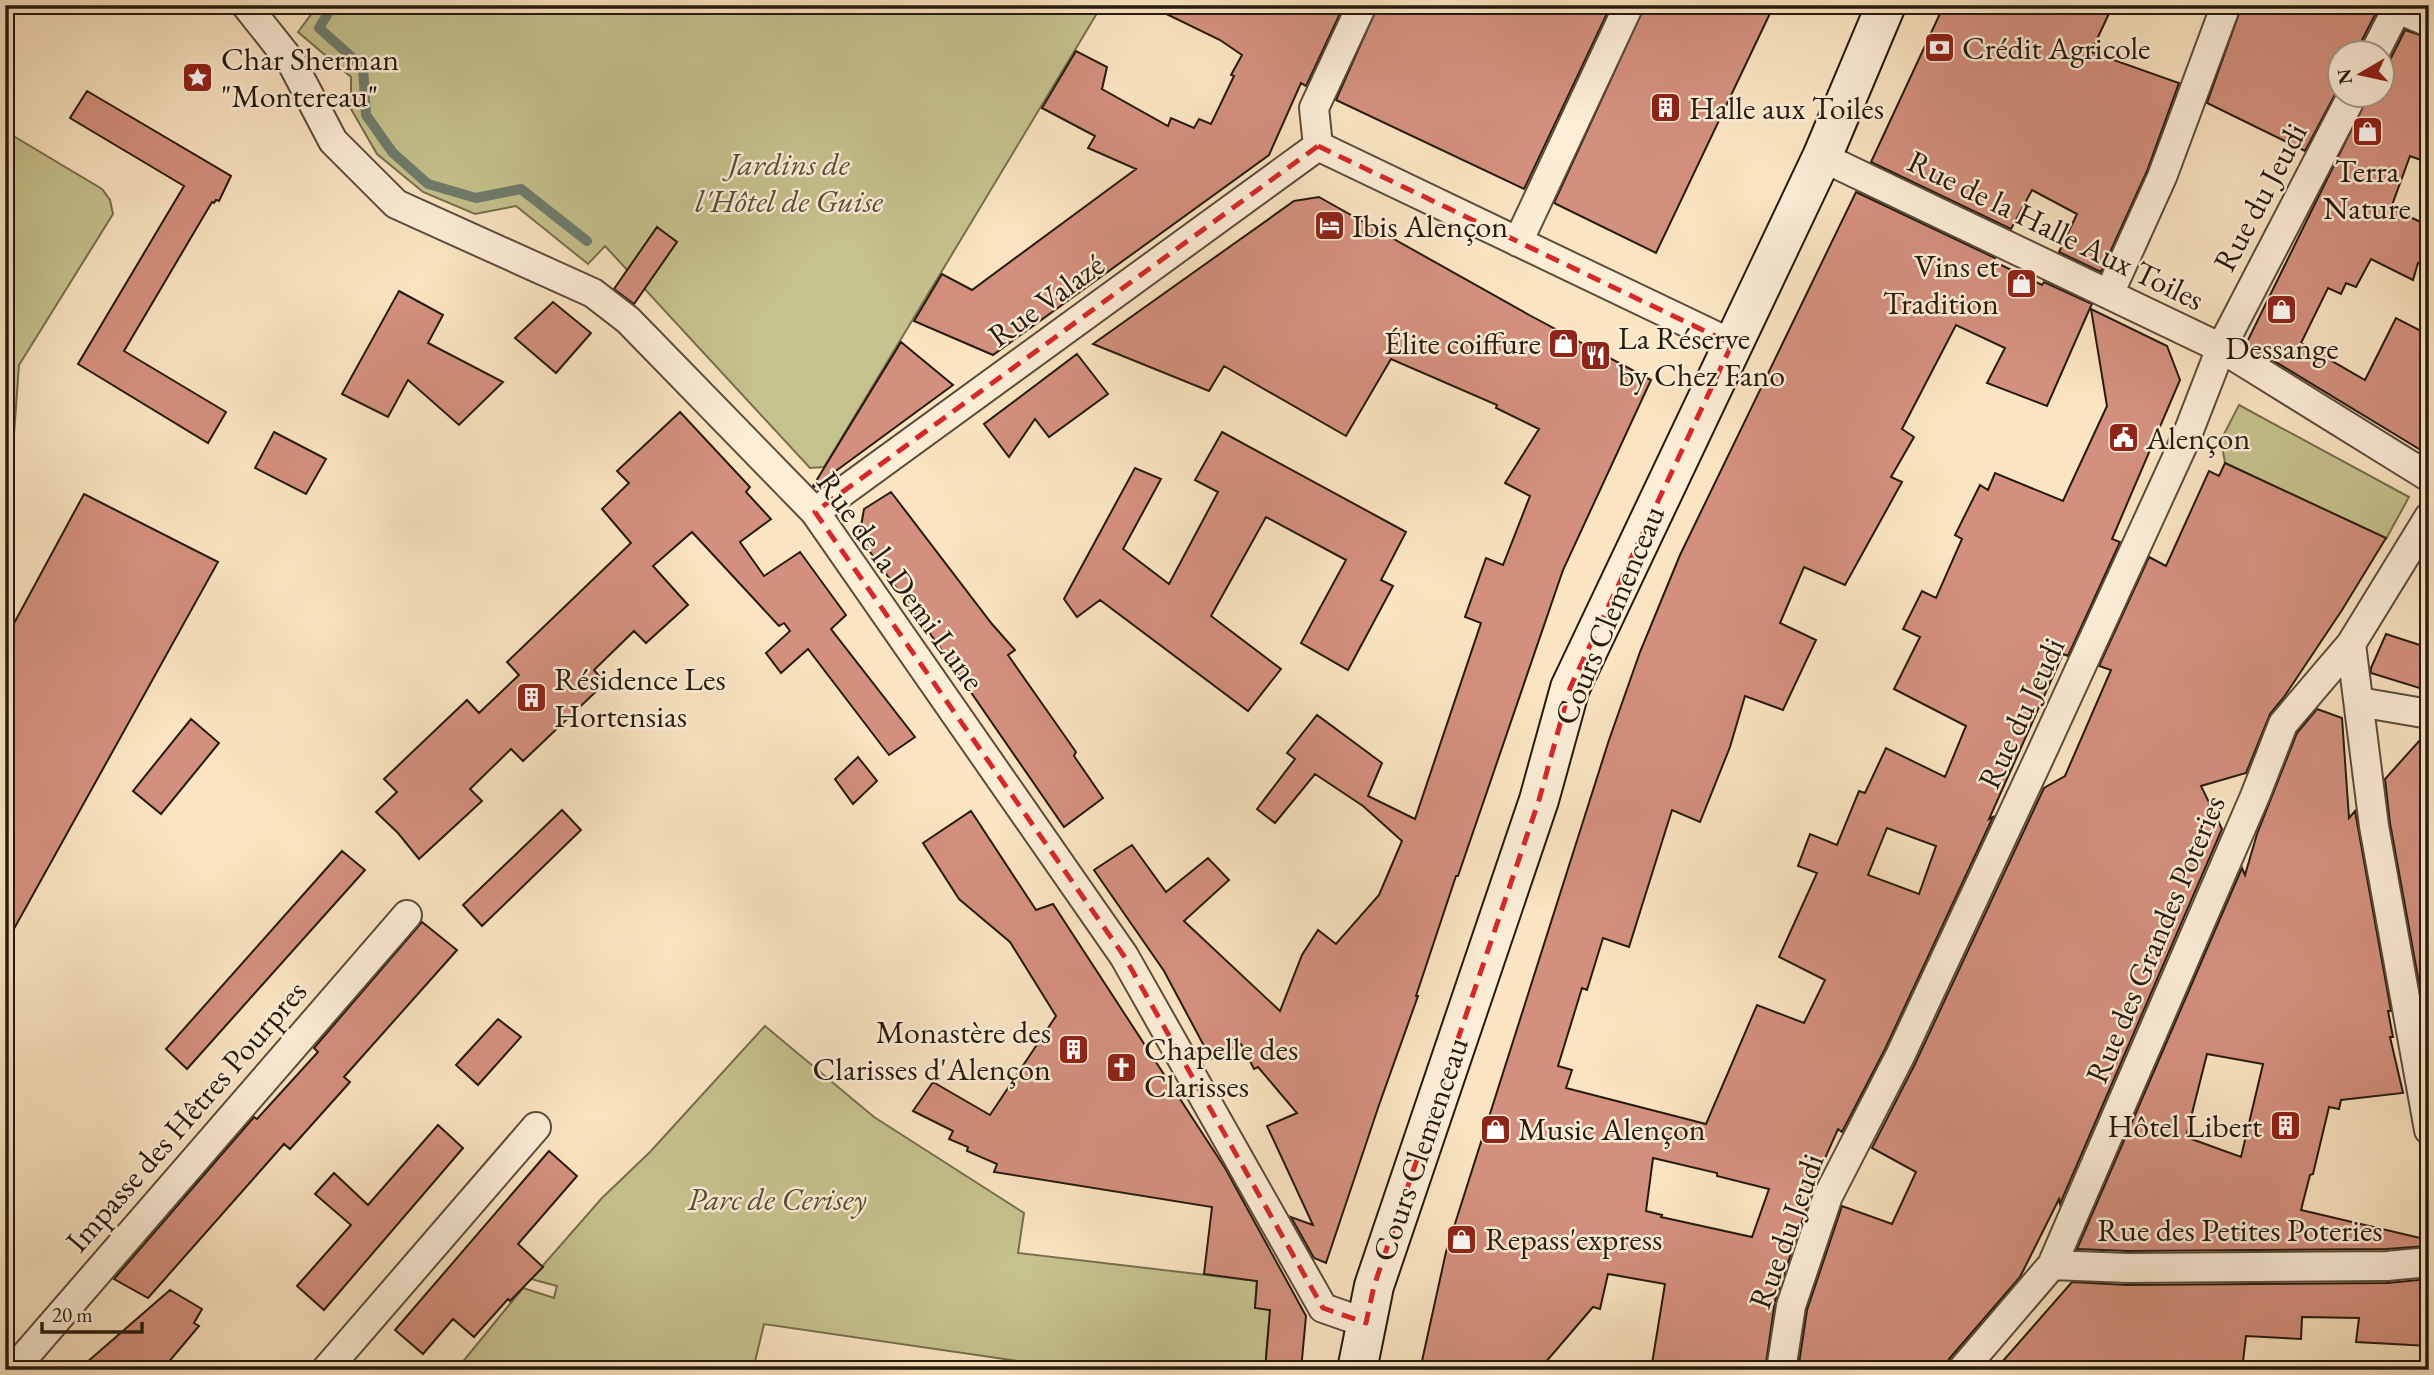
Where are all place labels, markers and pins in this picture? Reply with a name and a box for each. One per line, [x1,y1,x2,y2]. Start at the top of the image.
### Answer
place label: Crédit Agricole [1962,27,2151,69]
bank icon: Crédit Agricole [1922,31,1956,65]
place label: Char Sherman "Montereau" [221,38,399,117]
place icon: Char Sherman "Montereau" [181,60,215,94]
place label: Halle aux Toiles [1689,87,1884,129]
building icon: Halle aux Toiles [1649,91,1683,125]
shop icon: Terra Nature [2350,115,2384,149]
place label: Terra Nature [2323,150,2411,229]
place label: Ibis Alençon [1352,205,1508,247]
hotel icon: Ibis Alençon [1312,209,1346,243]
place label: Vins et Tradition [1883,245,1999,324]
shop icon: Vins et Tradition [2005,267,2039,301]
shop icon: Dessange [2265,292,2299,326]
place label: La Réserve by Chez Fano [1618,317,1785,396]
place label: Élite coiffure [1384,322,1541,364]
shop icon: Élite coiffure [1547,326,1581,360]
place label: Dessange [2225,327,2339,369]
restaurant icon: La Réserve by Chez Fano [1578,339,1612,373]
place label: Alençon [2145,417,2250,459]
public building icon: Alençon [2106,421,2140,455]
place label: Résidence Les Hortensias [554,658,726,737]
building icon: Résidence Les Hortensias [514,680,548,714]
place label: Monastère des Clarisses d'Alençon [813,1011,1051,1090]
place label: Chapelle des Clarisses [1144,1028,1298,1107]
building icon: Monastère des Clarisses d'Alençon [1057,1033,1091,1067]
church icon: Chapelle des Clarisses [1104,1050,1138,1084]
place label: Hôtel Libert [2107,1105,2262,1147]
place label: Music Alençon [1518,1108,1706,1150]
building icon: Hôtel Libert [2268,1109,2302,1143]
shop icon: Music Alençon [1478,1112,1512,1146]
place label: Repass'express [1485,1218,1662,1260]
shop icon: Repass'express [1445,1222,1479,1256]

